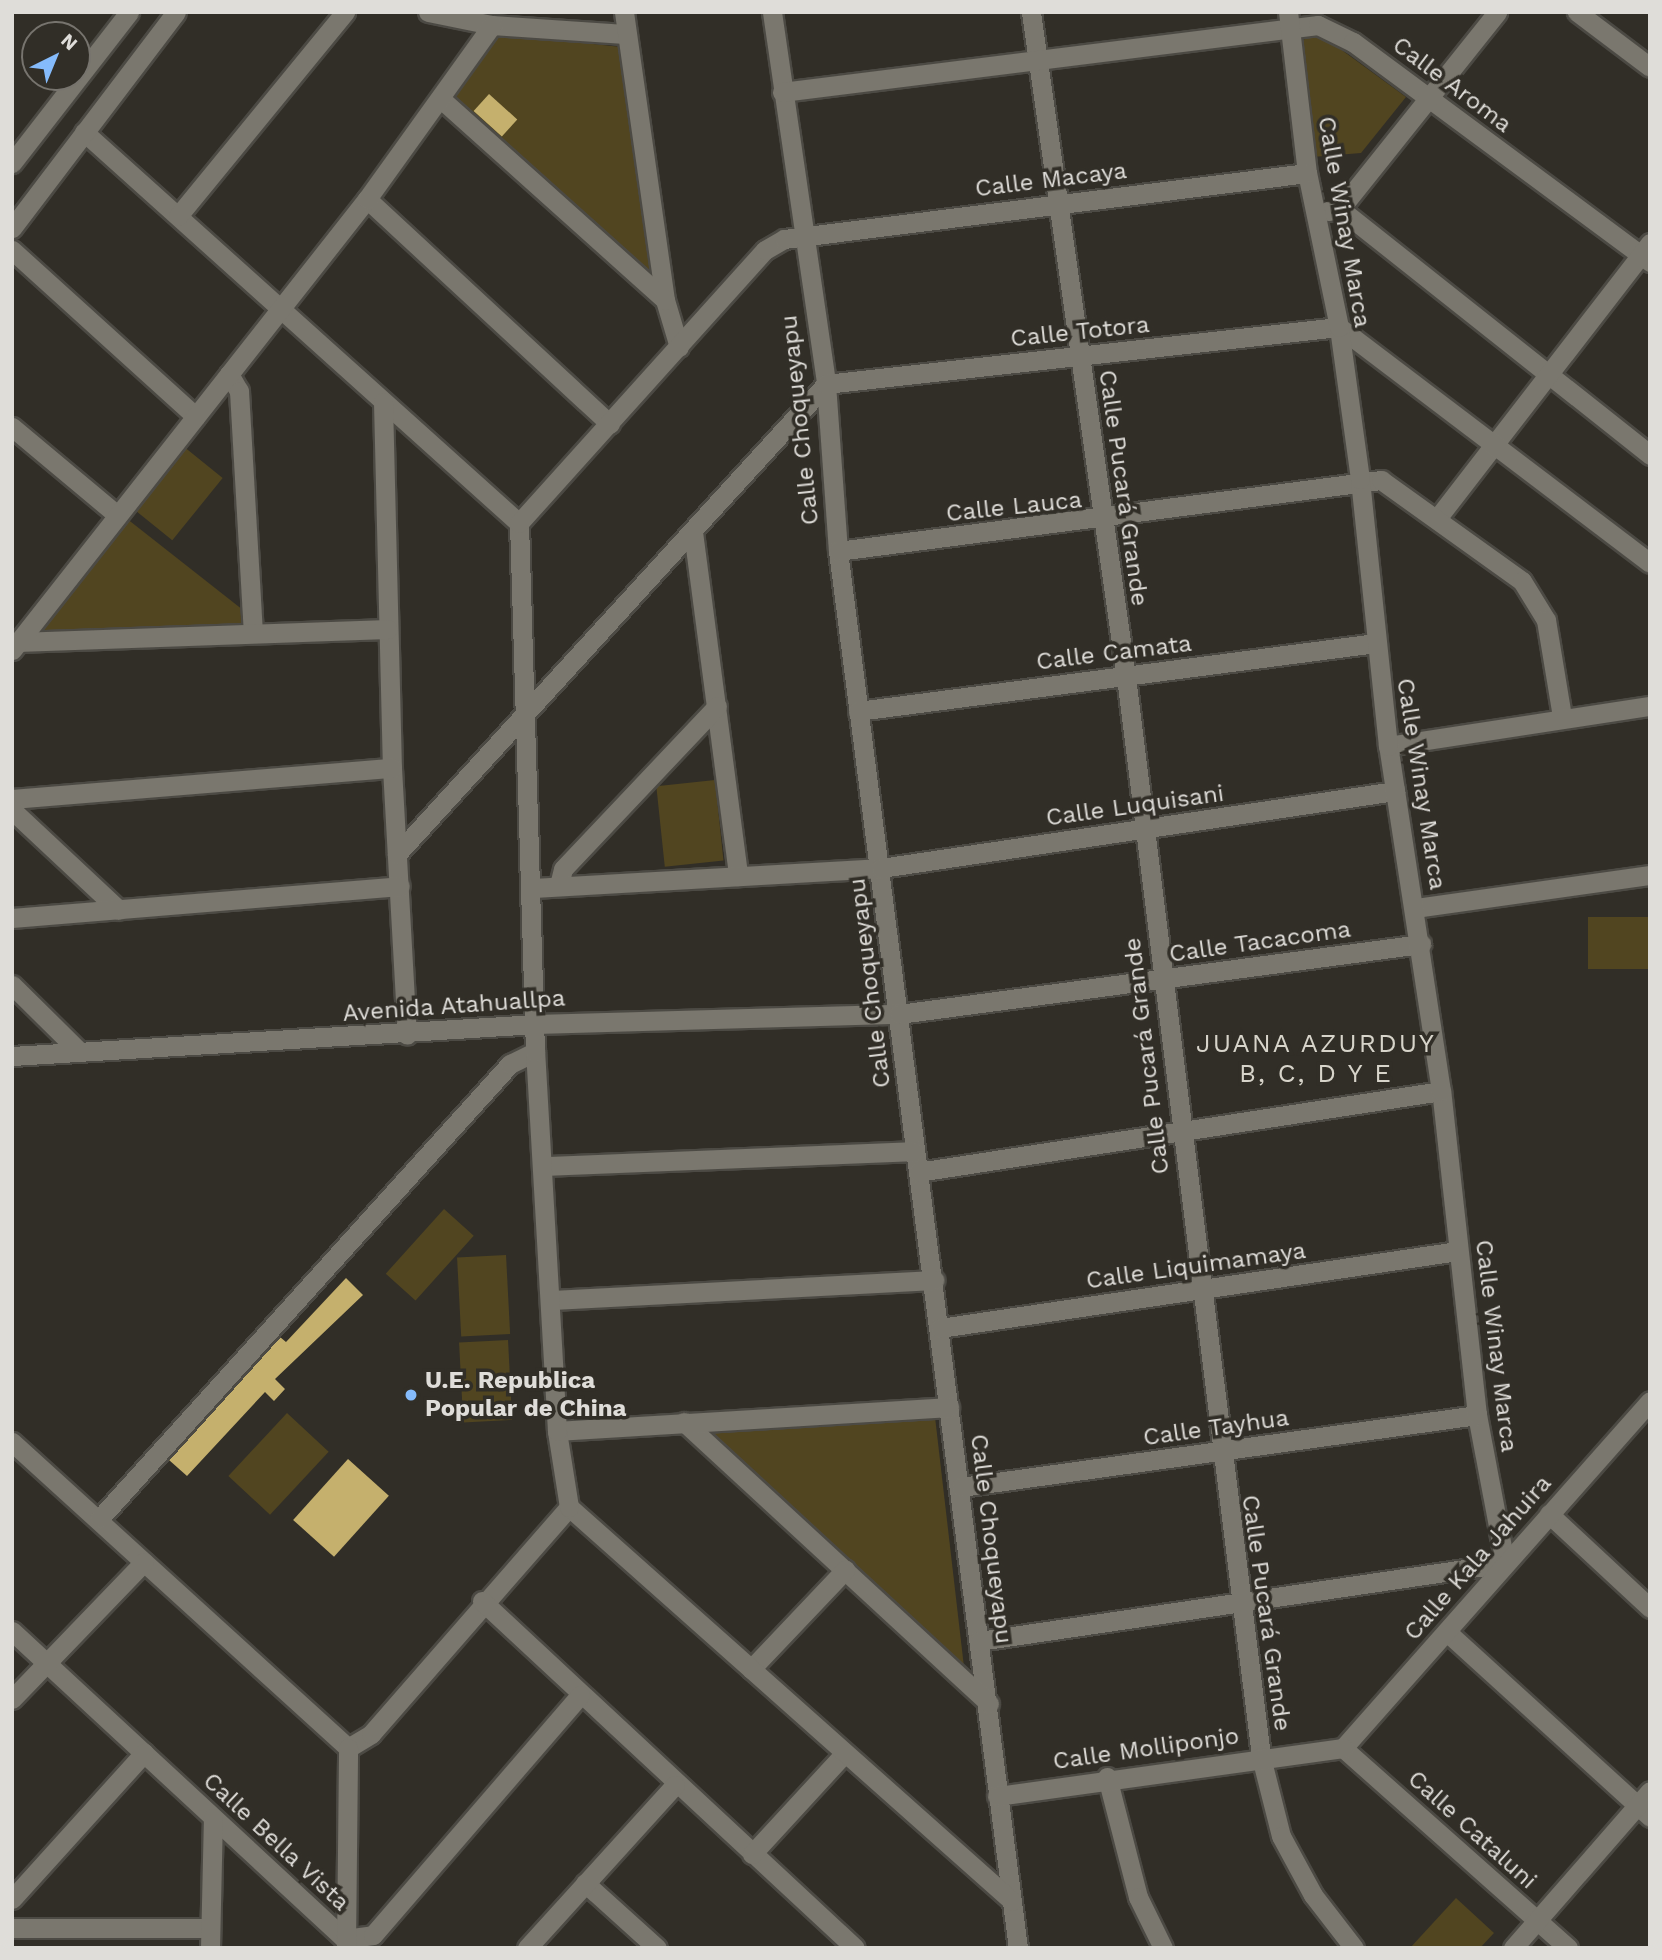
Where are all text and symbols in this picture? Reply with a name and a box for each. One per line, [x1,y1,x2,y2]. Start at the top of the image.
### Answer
north arrow [21,21,91,91]
text: N [56,29,82,55]
street label: Calle Aroma [1386,31,1518,139]
street label: Calle Winay Marca [1311,114,1377,330]
street label: Calle Macaya [973,156,1129,204]
street label: Calle Totora [1009,310,1151,354]
street label: Calle Choqueyapu [775,314,825,526]
street label: Calle Pucará Grande [1092,368,1154,608]
street label: Calle Lauca [945,486,1083,528]
street label: Calle Camata [1035,629,1193,677]
street label: Calle Winay Marca [1390,676,1452,892]
street label: Calle Luquisani [1044,779,1226,833]
street label: Calle Choqueyapu [843,876,897,1090]
street label: Calle Tacacoma [1167,915,1353,969]
street label: Calle Pucará Grande [1118,936,1176,1176]
street label: Avenida Atahuallpa [341,984,567,1028]
district label: JUANA AZURDUY B, C, D Y E [1197,1028,1435,1090]
street label: Calle Liquimamaya [1084,1236,1308,1296]
street label: Calle Winay Marca [1469,1238,1523,1454]
place label: U.E. Republica Popular de China [425,1367,627,1423]
marker: U.E. Republica Popular de China [403,1387,419,1403]
street label: Calle Tayhua [1141,1403,1291,1453]
street label: Calle Choqueyapu [964,1432,1018,1646]
street label: Calle Kala Jahuira [1398,1469,1558,1647]
street label: Calle Pucará Grande [1235,1493,1297,1733]
street label: Calle Molliponjo [1051,1722,1241,1776]
street label: Calle Cataluni [1402,1765,1542,1895]
street label: Calle Bella Vista [196,1766,356,1918]

